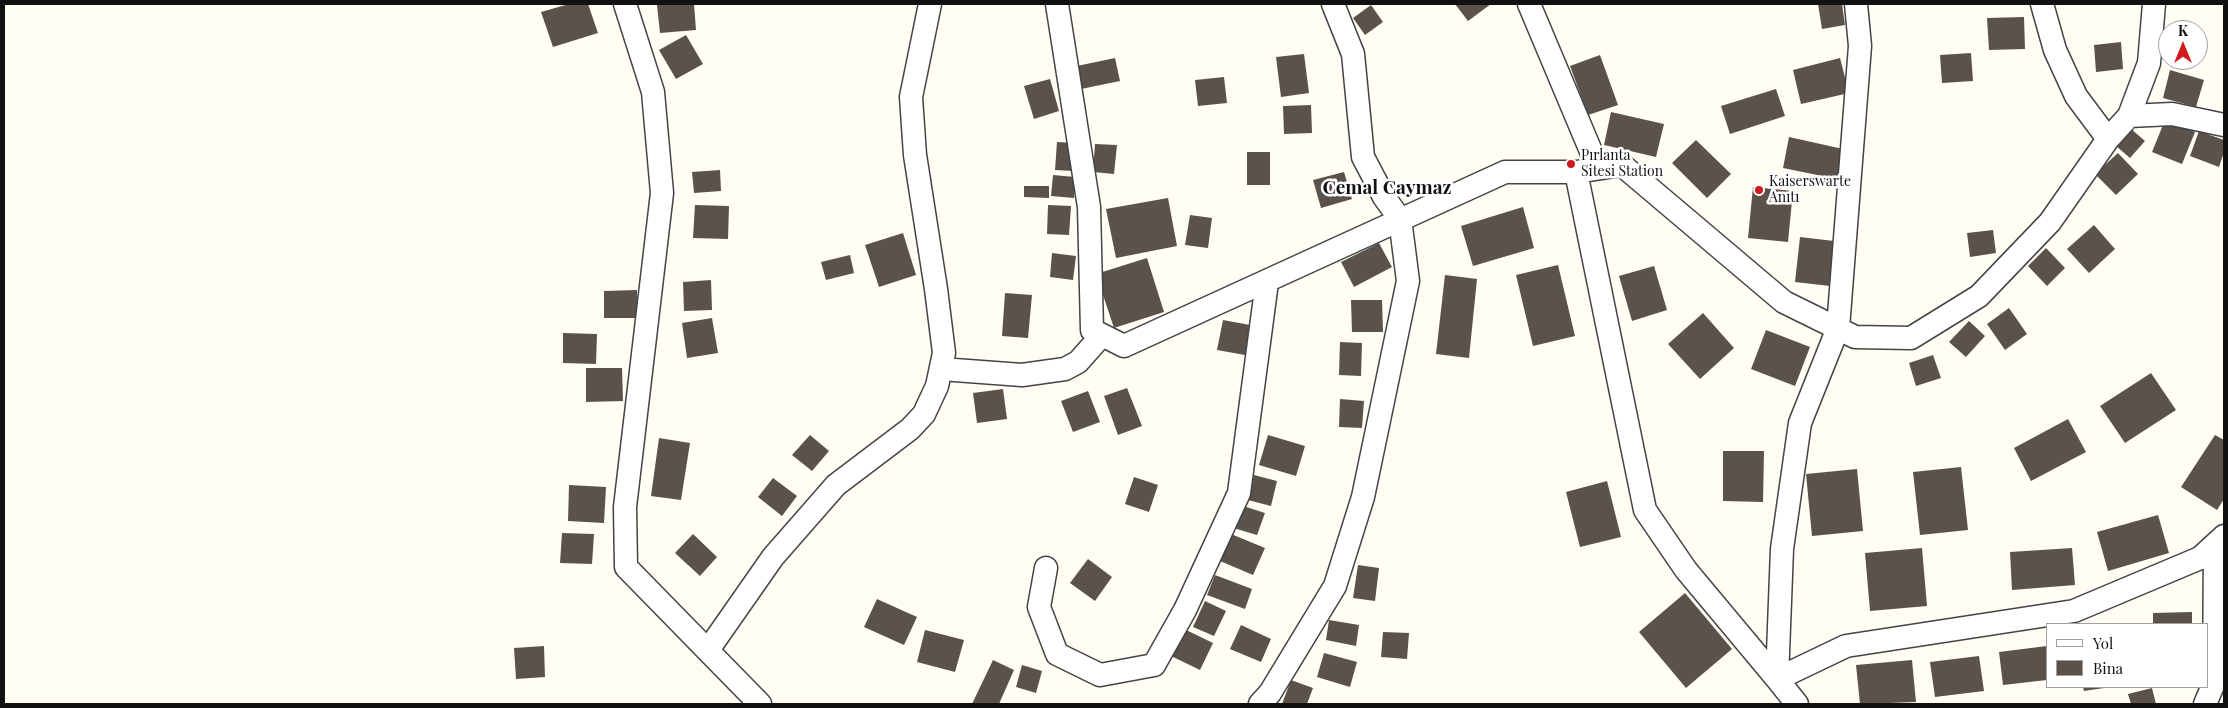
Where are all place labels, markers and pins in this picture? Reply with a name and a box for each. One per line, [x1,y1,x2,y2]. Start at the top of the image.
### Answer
place label: Pırlanta Sitesi Station [1581,148,1663,180]
marker: Pırlanta Sitesi Station [1565,158,1577,170]
place label: Kaiserswarte Anıtı [1769,174,1851,206]
marker: Kaiserswarte Anıtı [1753,184,1765,196]

